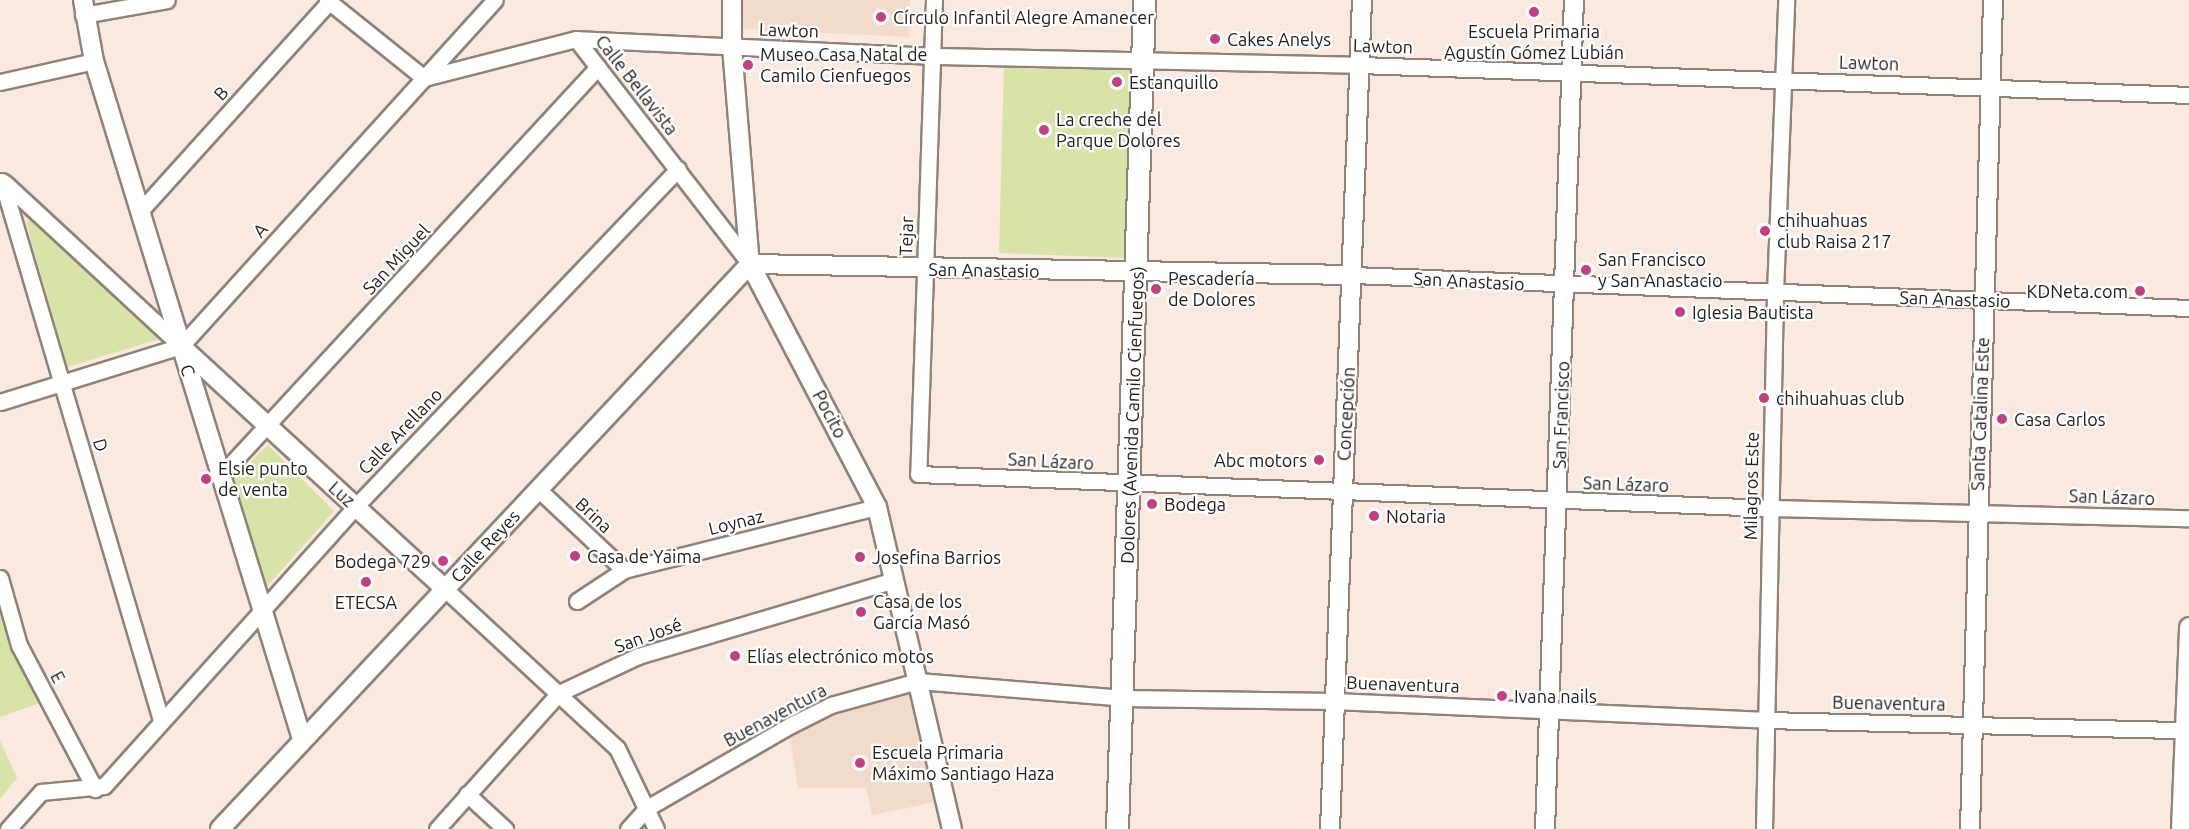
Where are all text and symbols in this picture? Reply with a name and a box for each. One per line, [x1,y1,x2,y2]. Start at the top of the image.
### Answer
marker: Escuela Primaria Agustín Gómez Lubián [1527,5,1541,19]
place label: Círculo Infantil Alegre Amanecer [893,6,1154,28]
marker: Círculo Infantil Alegre Amanecer [874,10,888,24]
street label: Lawton [759,18,819,42]
place label: Escuela Primaria Agustín Gómez Lubián [1444,21,1624,63]
place label: Cakes Anelys [1227,28,1331,50]
street label: Calle Bellavista [591,31,683,139]
marker: Cakes Anelys [1208,32,1222,46]
street label: Lawton [1353,34,1413,58]
place label: Museo Casa Natal de Camilo Cienfuegos [760,44,928,86]
street label: Lawton [1839,51,1899,75]
marker: Museo Casa Natal de Camilo Cienfuegos [741,58,755,72]
place label: Estanquillo [1129,71,1219,93]
marker: Estanquillo [1110,75,1124,89]
street label: B [209,82,233,104]
place label: La creche del Parque Dolores [1056,109,1181,152]
marker: La creche del Parque Dolores [1037,123,1051,137]
place label: chihuahuas club Raisa 217 [1777,210,1891,252]
street label: Tejar [895,216,917,256]
street label: A [248,218,272,242]
street label: San Miguel [358,219,434,299]
marker: chihuahuas club Raisa 217 [1758,224,1772,238]
place label: San Francisco y San Anastacio [1598,249,1723,292]
street label: San Anastasio [928,258,1040,282]
marker: San Francisco y San Anastacio [1579,263,1593,277]
street label: Dolores (Avenida Camilo Cienfuegos) [1116,266,1148,564]
street label: San Anastasio [1413,267,1525,295]
place label: Pescadería de Dolores [1168,268,1256,310]
place label: KDNeta.com [2026,280,2128,302]
marker: Pescadería de Dolores [1149,282,1163,296]
marker: KDNeta.com [2133,284,2147,298]
street label: San Anastasio [1899,286,2011,312]
place label: Iglesia Bautista [1692,301,1814,323]
marker: Iglesia Bautista [1673,305,1687,319]
street label: Santa Catalina Este [1967,337,1993,491]
street label: San Francisco [1548,361,1574,469]
street label: C [176,362,200,378]
street label: Concepción [1333,366,1359,462]
street label: Calle Arellano [353,383,447,479]
street label: Pocito [808,386,852,442]
place label: chihuahuas club [1776,387,1904,409]
marker: chihuahuas club [1757,391,1771,405]
place label: Casa Carlos [2014,408,2106,430]
marker: Casa Carlos [1995,412,2009,426]
street label: Milagros Este [1739,432,1763,540]
street label: D [89,436,113,454]
street label: San Lázaro [1007,448,1095,474]
place label: Abc motors [1214,449,1307,471]
marker: Abc motors [1312,453,1326,467]
place label: Elsie punto de venta [218,458,308,500]
marker: Elsie punto de venta [199,472,213,486]
street label: San Lázaro [1582,472,1670,496]
street label: Luz [324,477,360,511]
street label: San Lázaro [2068,485,2156,509]
street label: Brina [571,493,617,537]
place label: Bodega [1164,493,1226,515]
marker: Bodega [1145,497,1159,511]
street label: Calle Reyes [446,505,524,587]
street label: Loynaz [706,505,766,539]
place label: Notaria [1386,505,1446,527]
marker: Notaria [1367,509,1381,523]
place label: Casa de Yaima [587,545,701,567]
place label: Josefina Barrios [872,546,1001,568]
marker: Casa de Yaima [568,549,582,563]
place label: Bodega 729 [334,550,431,572]
marker: Josefina Barrios [853,550,867,564]
marker: Bodega 729 [436,554,450,568]
marker: ETECSA [359,575,373,589]
place label: ETECSA [335,591,397,613]
place label: Casa de los García Masó [873,591,970,634]
marker: Casa de los García Masó [854,605,868,619]
street label: San José [611,613,685,657]
place label: Elías electrónico motos [747,645,934,667]
marker: Elías electrónico motos [728,649,742,663]
street label: E [46,667,70,687]
street label: Buenaventura [1346,671,1460,697]
street label: Buenaventura [720,679,830,751]
place label: Ivana nails [1514,685,1597,707]
marker: Ivana nails [1495,689,1509,703]
street label: Buenaventura [1832,691,1946,715]
place label: Escuela Primaria Máximo Santiago Haza [872,742,1055,784]
marker: Escuela Primaria Máximo Santiago Haza [853,756,867,770]

